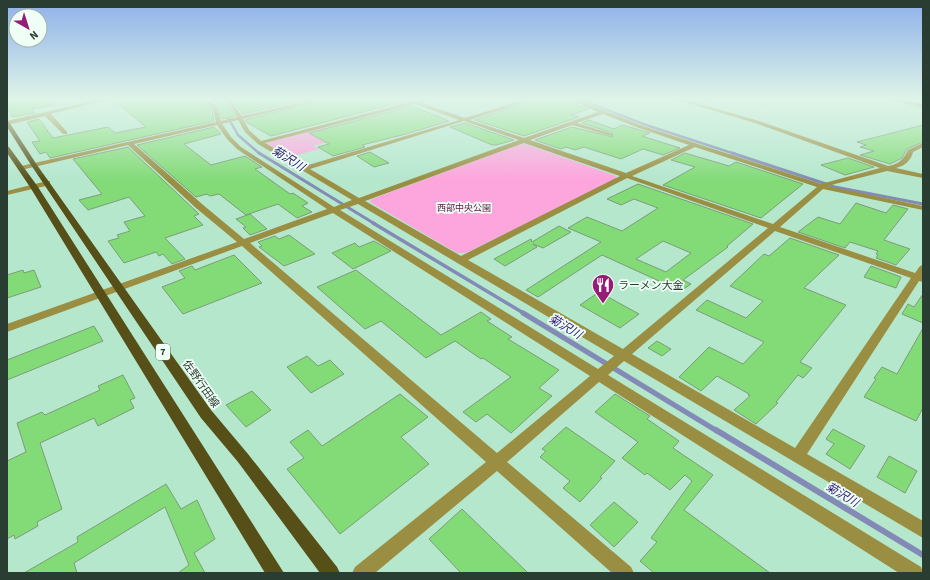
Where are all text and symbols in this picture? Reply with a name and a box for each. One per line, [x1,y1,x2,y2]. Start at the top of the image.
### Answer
north arrow [8,8,48,48]
text: N [26,27,42,44]
water label: 菊沢川 [268,142,309,177]
park label: 西部中央公園 [437,202,491,215]
restaurant icon: ラーメン大金 [590,272,616,305]
place label: ラーメン大金 [618,278,684,293]
water label: 菊沢川 [545,310,587,345]
road number: 7 [156,344,170,360]
street label: 佐野行田線 [179,357,223,411]
water label: 菊沢川 [822,478,864,513]

